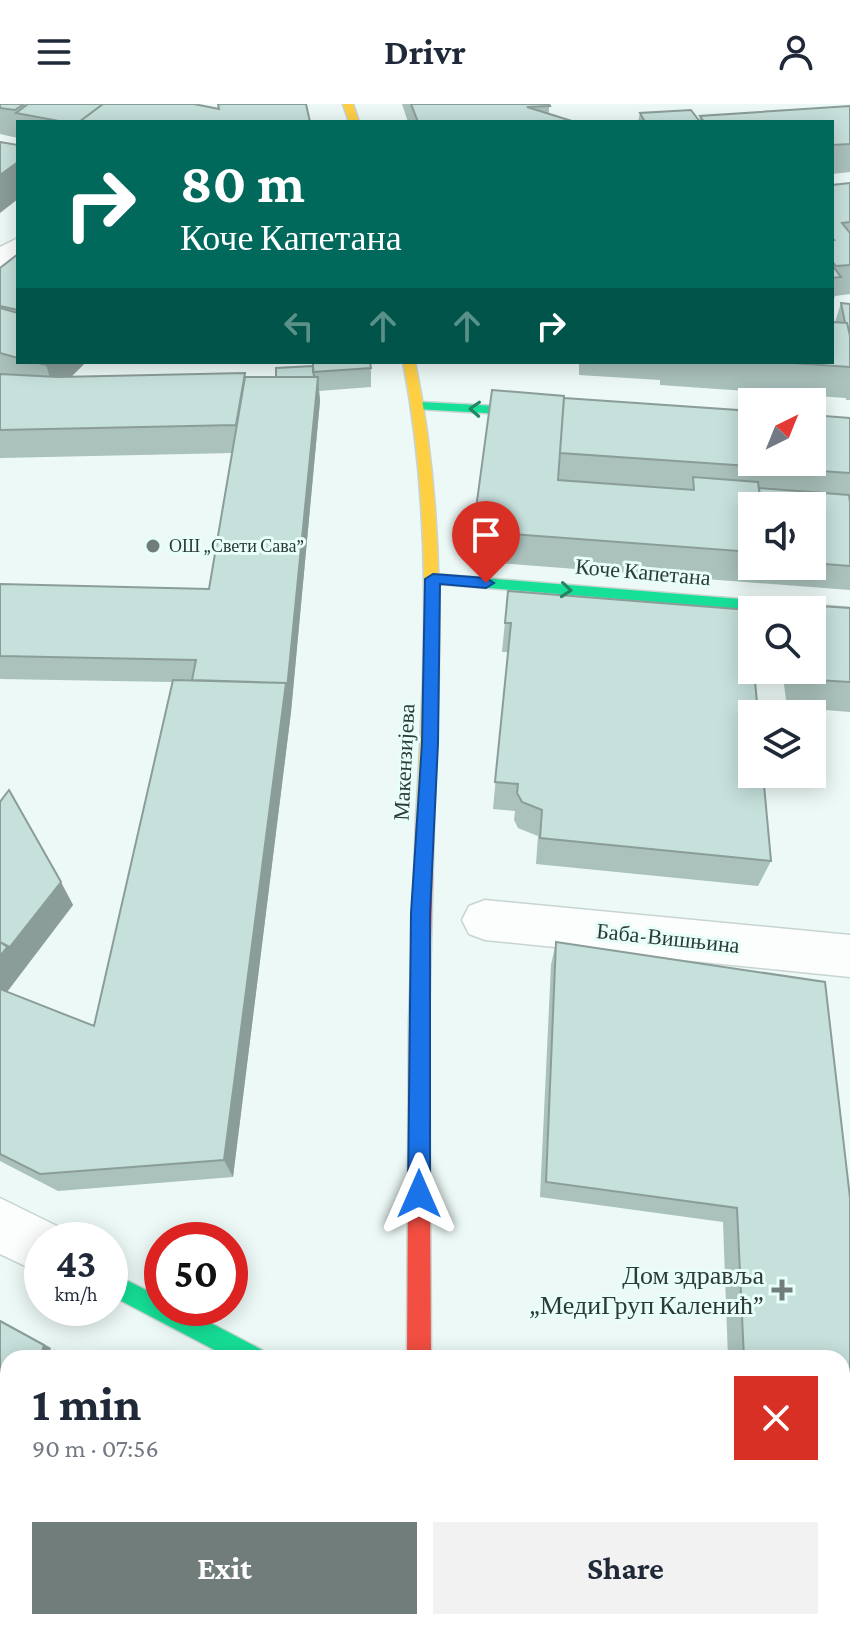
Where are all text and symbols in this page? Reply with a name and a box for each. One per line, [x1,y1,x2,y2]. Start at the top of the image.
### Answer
icon: menu [32,30,76,74]
icon: person [774,30,818,74]
text: Drivr [384,32,466,72]
icon: right [48,152,152,256]
text: 80 m [180,152,305,214]
text: Коче Капетана [180,218,402,258]
icon: left [277,304,321,348]
icon: ahead [361,304,405,348]
icon: ahead [445,304,489,348]
icon: right [529,304,573,348]
north arrow [738,388,826,476]
map controls [738,388,826,788]
one-way arrow [468,400,481,417]
button: sound [738,492,826,580]
pin [452,501,520,583]
icon: arrive [464,513,508,557]
place label: ОШ „Свети Сава” [169,536,304,556]
marker: ОШ „Свети Сава” [144,537,162,555]
street label: Коче Капетана [574,554,712,590]
one-way arrow [560,581,573,598]
button: search [738,596,826,684]
button: layers [738,700,826,788]
street label: Макензијева [388,703,420,821]
street label: Баба-Вишњина [595,918,741,958]
position arrow [377,1152,461,1236]
speed limit sign: 50 [144,1222,248,1326]
text: 43 [56,1241,96,1286]
place label: Дом здравља „МедиГруп Каленић” [529,1261,764,1320]
marker: Дом здравља „МедиГруп Каленић” [771,1279,793,1301]
text: km/h [54,1283,98,1305]
button: close [734,1376,818,1460]
text: 1 min [32,1377,141,1430]
text: 90 m · 07:56 [32,1434,159,1463]
button: Exit [32,1522,417,1614]
button: Share [433,1522,818,1614]

